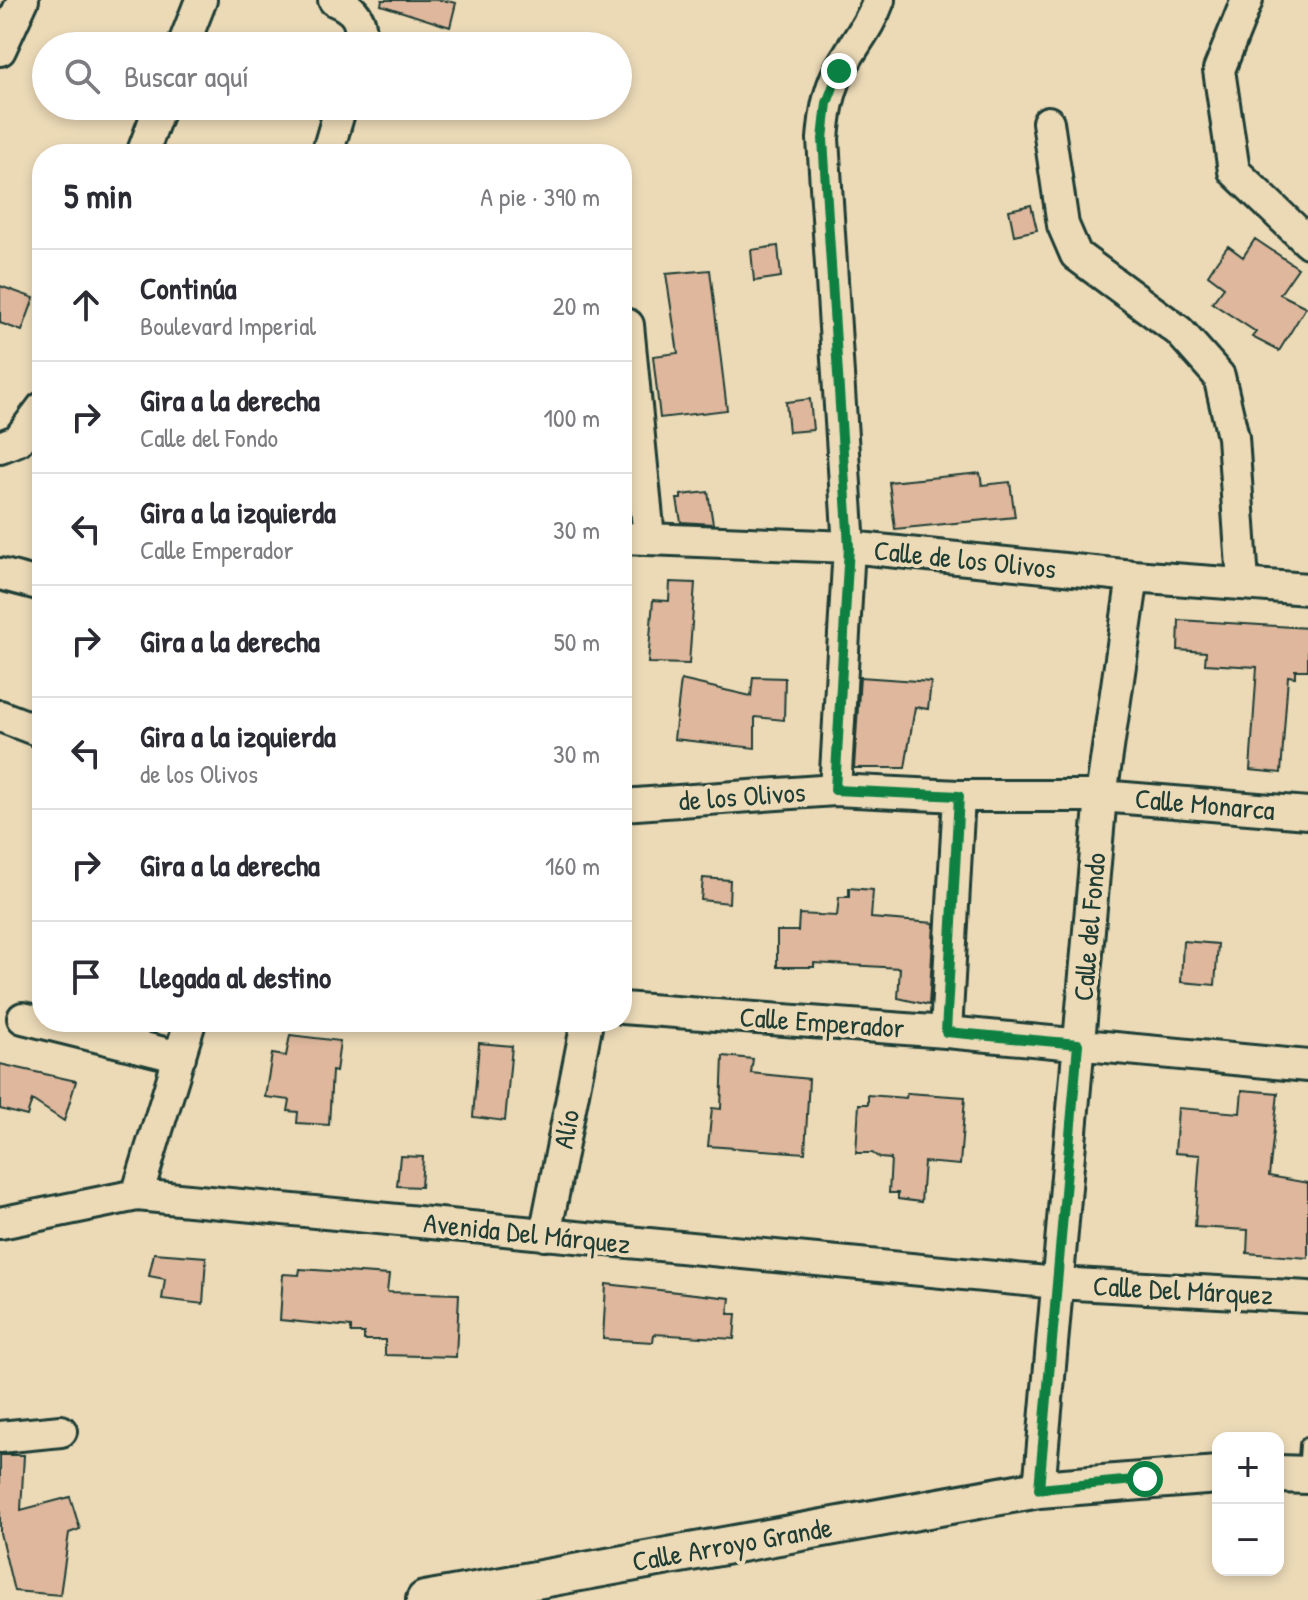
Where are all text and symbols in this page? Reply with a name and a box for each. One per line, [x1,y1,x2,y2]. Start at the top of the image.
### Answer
search box [32,32,632,120]
route end [821,53,857,89]
icon: search [60,54,104,98]
text: Buscar aquí [124,56,249,96]
text: 5 min [64,173,132,219]
text: A pie · 390 m [480,179,600,214]
text: Continúa [140,268,236,308]
icon: ahead [64,283,108,327]
text: 20 m [553,288,600,323]
text: Boulevard Imperial [140,308,316,343]
text: Gira a la derecha [140,380,320,420]
icon: right [64,395,108,439]
text: 100 m [544,400,600,435]
text: Calle del Fondo [140,420,278,455]
text: Gira a la izquierda [140,492,336,532]
icon: left [64,507,108,551]
text: 30 m [553,512,600,547]
street label: Calle de los Olivos [872,531,1058,587]
text: Calle Emperador [140,532,293,567]
icon: right [64,619,108,663]
text: Gira a la derecha [140,621,320,661]
text: 50 m [554,624,600,659]
text: Gira a la izquierda [140,716,336,756]
icon: left [64,731,108,775]
text: 30 m [553,736,600,771]
text: de los Olivos [140,756,258,791]
street label: de los Olivos [677,773,807,819]
street label: Calle Monarca [1134,779,1276,829]
icon: right [64,843,108,887]
text: Gira a la derecha [140,845,320,885]
text: 160 m [545,848,600,883]
street label: Calle del Fondo [1064,851,1114,1003]
icon: arrive [64,955,108,999]
text: Llegada al destino [140,957,331,997]
street label: Calle Emperador [738,997,906,1047]
street label: Alío [544,1106,588,1152]
street label: Avenida Del Márquez [422,1203,632,1263]
street label: Calle Del Márquez [1092,1266,1274,1314]
map controls [1212,1432,1284,1576]
button: + [1212,1432,1284,1504]
route start [1127,1461,1163,1497]
button: − [1212,1504,1284,1576]
street label: Calle Arroyo Grande [629,1508,835,1580]

